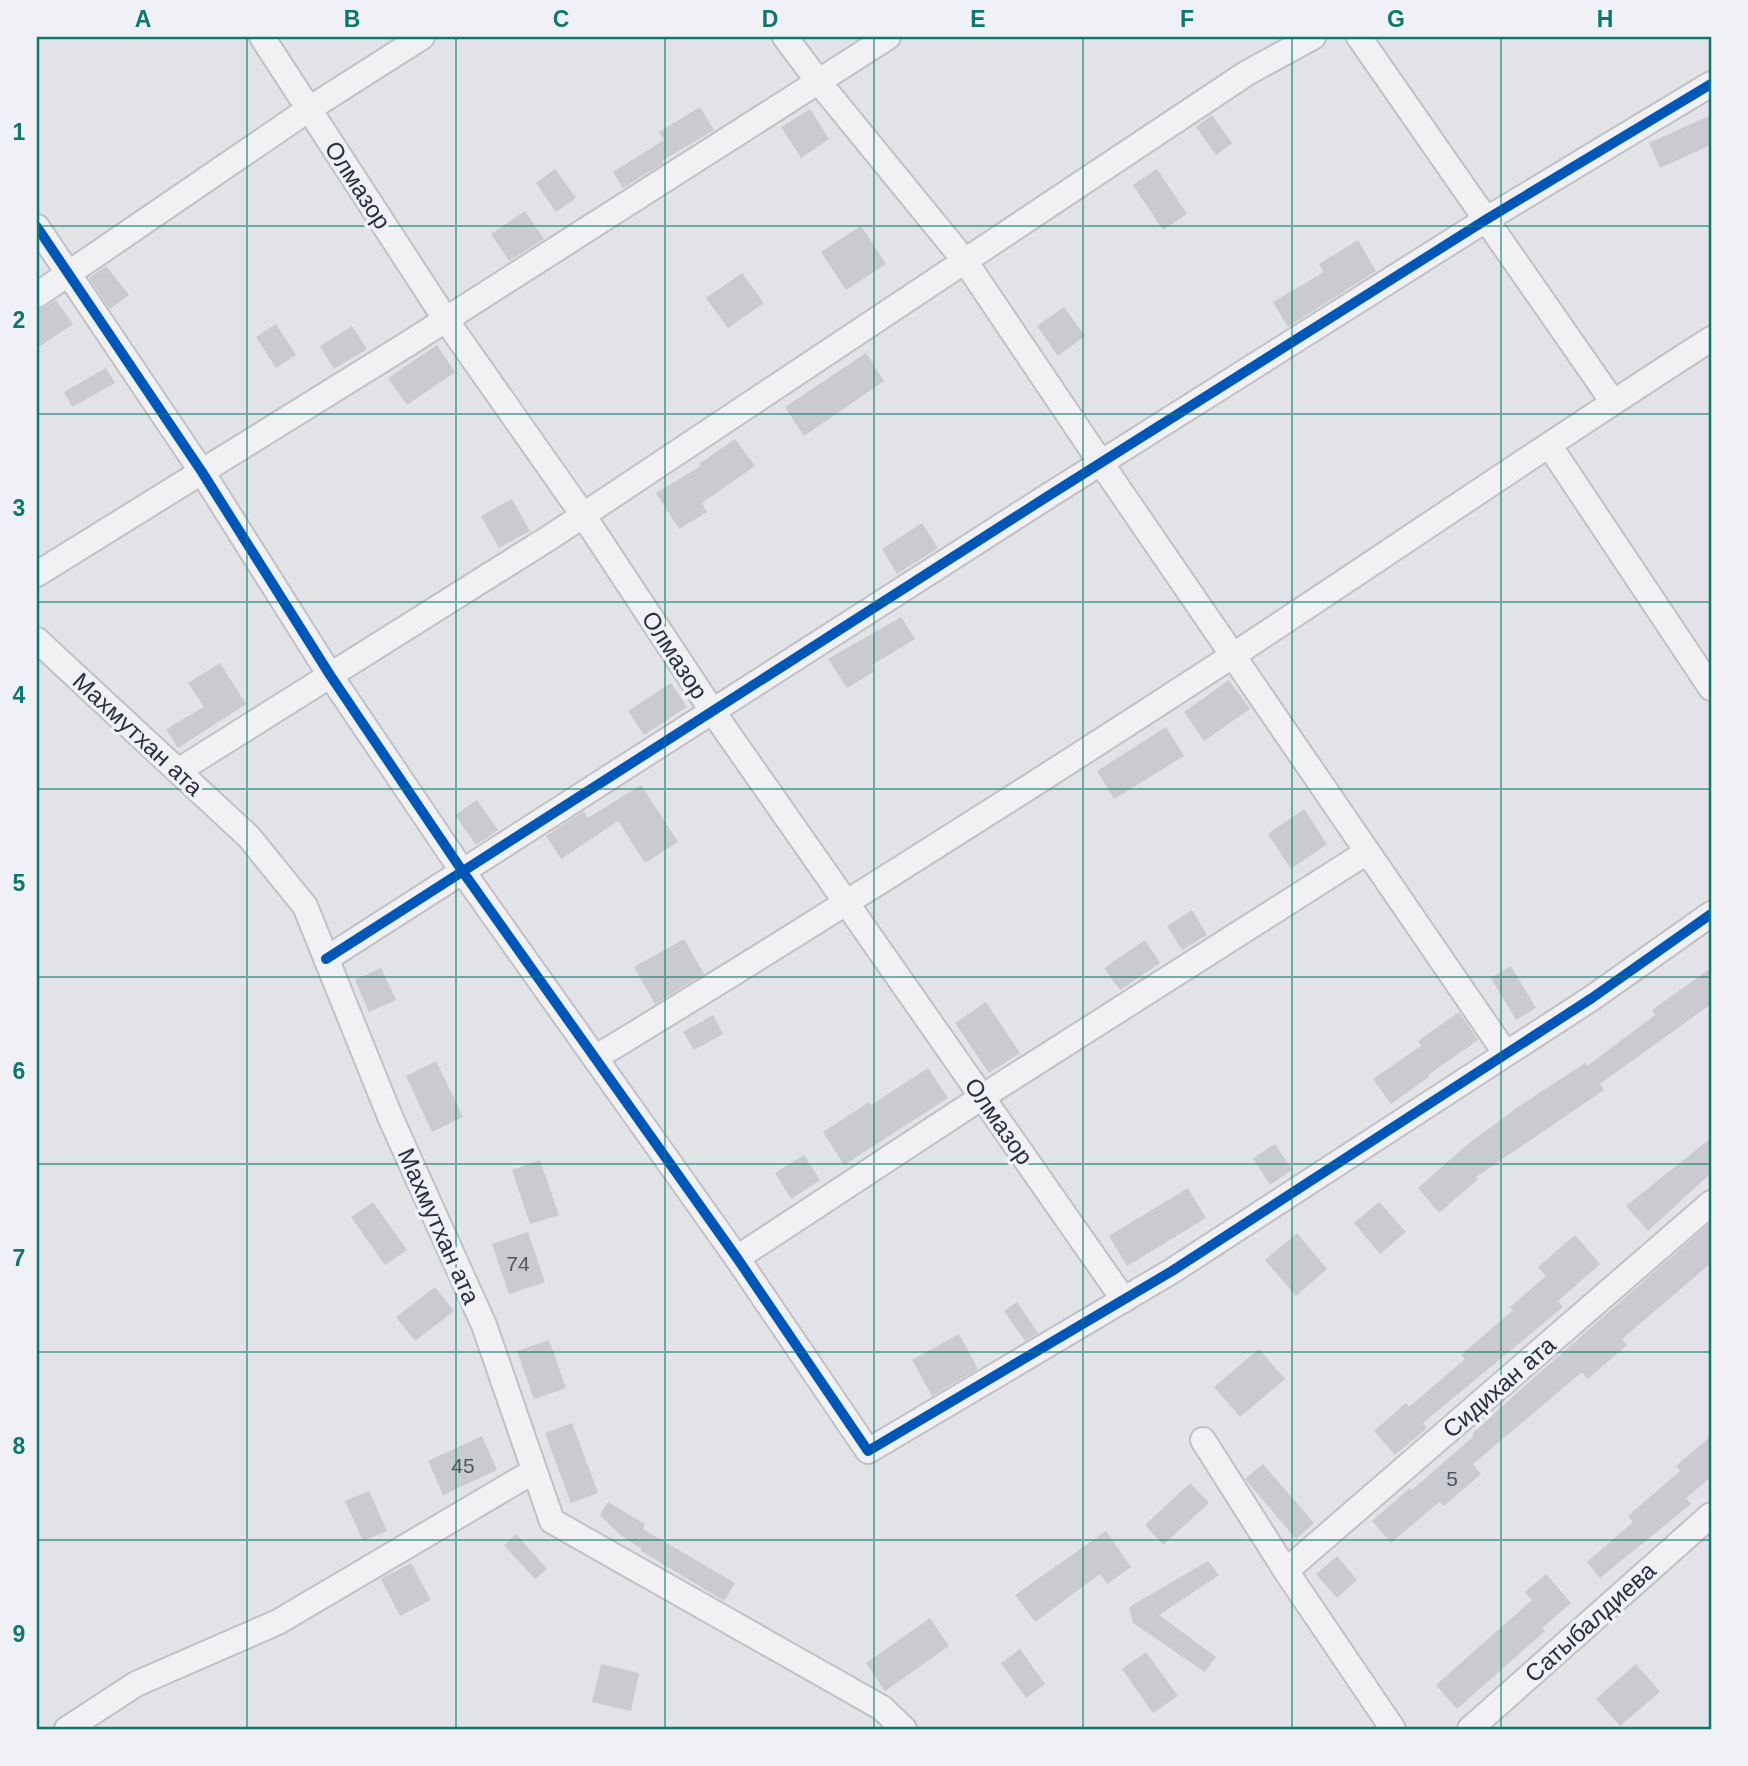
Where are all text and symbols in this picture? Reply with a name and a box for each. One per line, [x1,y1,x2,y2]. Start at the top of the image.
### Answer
text: A [135,6,151,32]
text: B [344,6,360,32]
text: C [553,6,569,32]
text: D [762,6,778,32]
text: E [970,6,986,32]
text: F [1180,6,1194,32]
text: G [1387,6,1405,32]
text: H [1597,6,1613,32]
text: 1 [13,119,26,145]
street label: Олмазор [320,136,396,234]
text: 2 [13,307,25,333]
text: 3 [13,495,25,521]
street label: Олмазор [637,606,713,704]
street label: Махмутхан ата [68,667,209,801]
text: 4 [13,682,26,708]
text: 5 [13,870,26,896]
text: 6 [13,1058,25,1084]
street label: Олмазор [959,1073,1039,1169]
street label: Махмутхан ата [393,1144,486,1308]
text: 7 [13,1245,25,1271]
house number: 74 [506,1252,530,1275]
street label: Сидихан ата [1437,1330,1561,1443]
text: 8 [13,1433,26,1459]
house number: 45 [451,1454,475,1477]
house number: 5 [1446,1467,1458,1490]
street label: Сатыбалдиева [1519,1556,1661,1688]
text: 9 [13,1621,25,1647]

